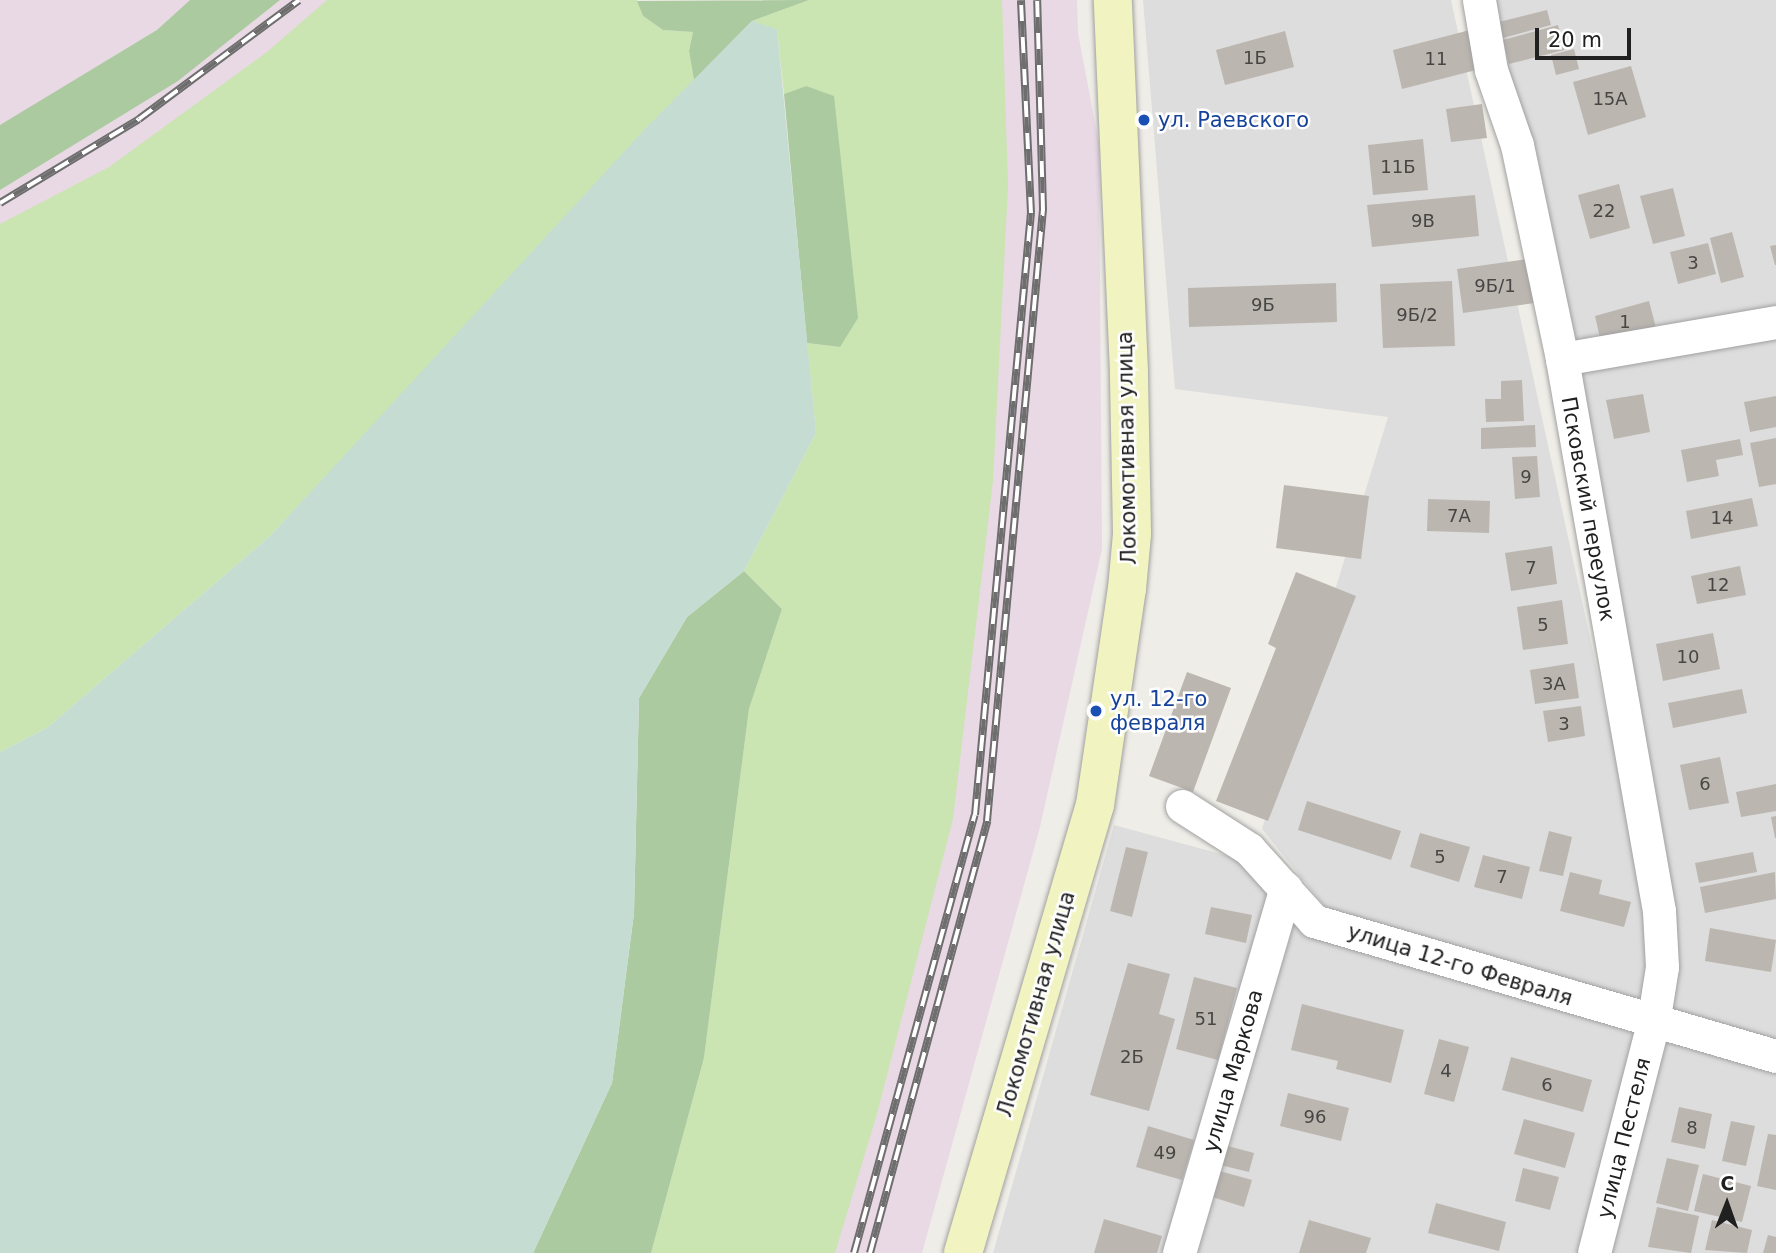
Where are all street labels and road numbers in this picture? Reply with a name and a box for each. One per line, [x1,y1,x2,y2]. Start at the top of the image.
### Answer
street label: Локомотивная улица [1112,331,1142,565]
street label: Псковский переулок [1556,395,1620,623]
street label: Локомотивная улица [992,888,1080,1120]
street label: улица 12-го Февраля [1345,919,1575,1011]
street label: улица Маркова [1198,987,1268,1155]
street label: улица Пестеля [1592,1055,1656,1221]

